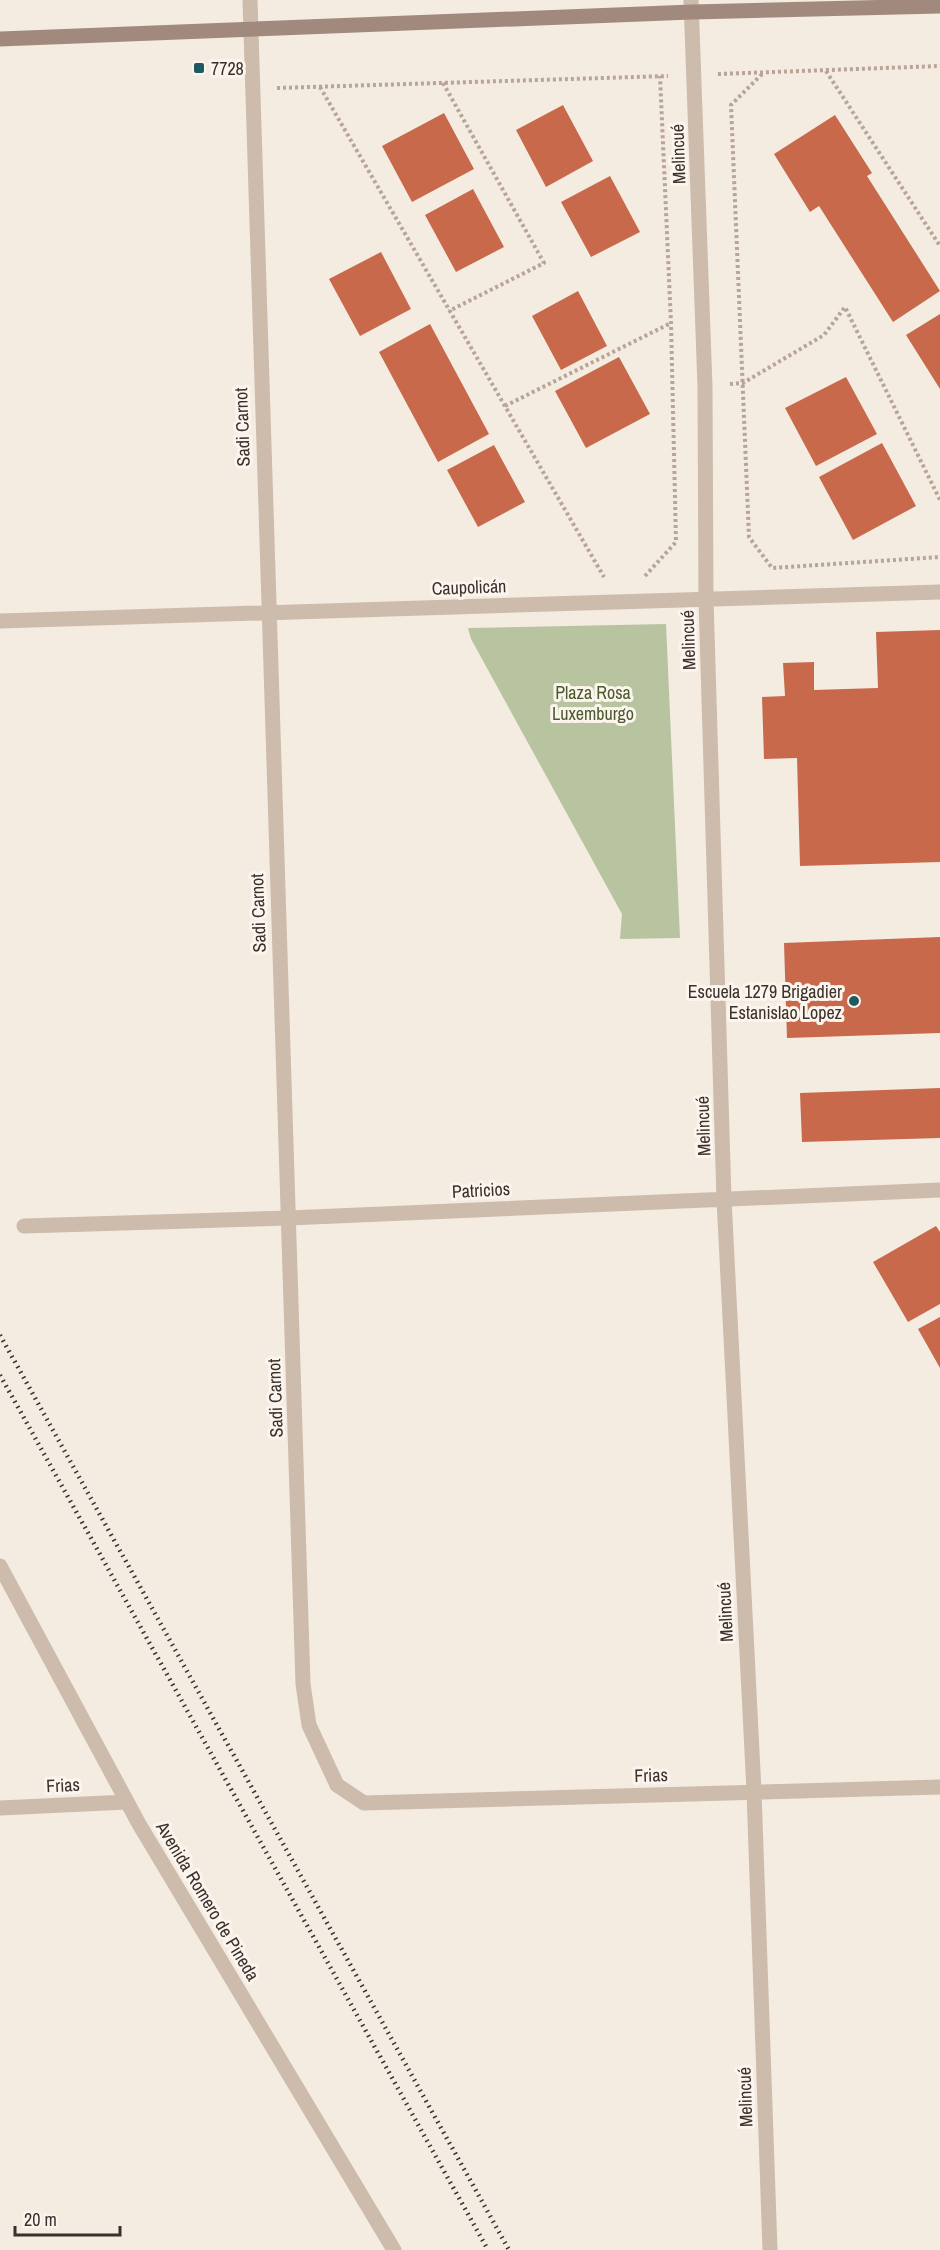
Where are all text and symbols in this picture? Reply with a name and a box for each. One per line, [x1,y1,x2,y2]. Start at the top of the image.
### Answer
place label: 7728 [211,56,244,81]
marker: 7728 [192,61,206,75]
street label: Melincué [664,124,692,184]
street label: Sadi Carnot [228,387,256,467]
street label: Caupolicán [431,573,507,601]
street label: Melincué [674,610,702,670]
park label: Plaza Rosa Luxemburgo [552,680,634,726]
street label: Sadi Carnot [244,873,272,953]
place label: Escuela 1279 Brigadier Estanislao Lopez [688,979,842,1025]
marker: Escuela 1279 Brigadier Estanislao Lopez [847,994,861,1008]
street label: Melincué [689,1096,717,1156]
street label: Patricios [451,1176,511,1204]
street label: Sadi Carnot [261,1358,289,1438]
street label: Melincué [711,1581,739,1643]
street label: Frias [634,1762,668,1788]
street label: Frias [46,1772,80,1798]
street label: Avenida Romero de Pineda [150,1816,266,1985]
street label: Melincué [731,2067,759,2127]
scale bar [15,2199,120,2237]
text: 20 m [24,2207,57,2232]

